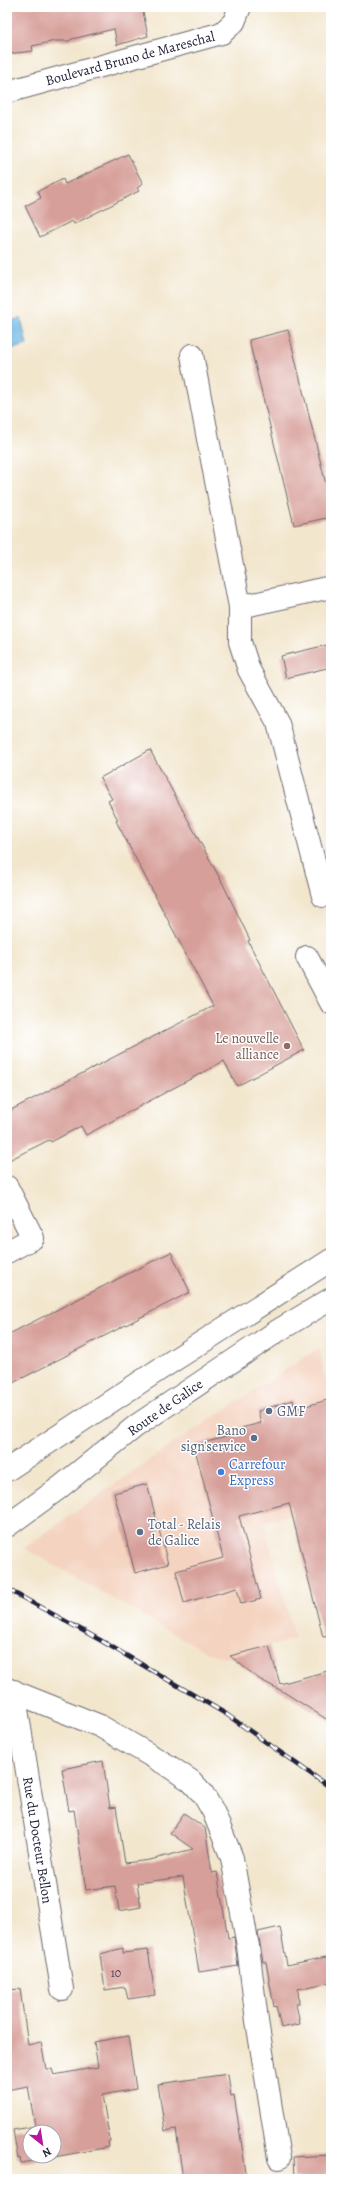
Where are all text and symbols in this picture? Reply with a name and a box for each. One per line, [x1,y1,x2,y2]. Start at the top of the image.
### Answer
street label: Boulevard Bruno de Mareschal [43,27,217,90]
place label: Le nouvelle alliance [215,1029,279,1064]
marker: Le nouvelle alliance [282,1041,292,1051]
street label: Route de Galice [124,1374,207,1440]
place label: GMF [277,1402,305,1421]
marker: GMF [264,1406,274,1416]
place label: Bano sign'service [181,1421,246,1456]
marker: Bano sign'service [249,1433,259,1443]
place label: Carrefour Express [229,1455,286,1490]
marker: Carrefour Express [216,1467,226,1477]
place label: Total - Relais de Galice [148,1515,221,1550]
marker: Total - Relais de Galice [135,1527,145,1537]
street label: Rue du Docteur Bellon [18,1775,57,1905]
house number: 10 [111,1965,121,1981]
north arrow [22,2124,62,2164]
text: N [40,2144,54,2161]

